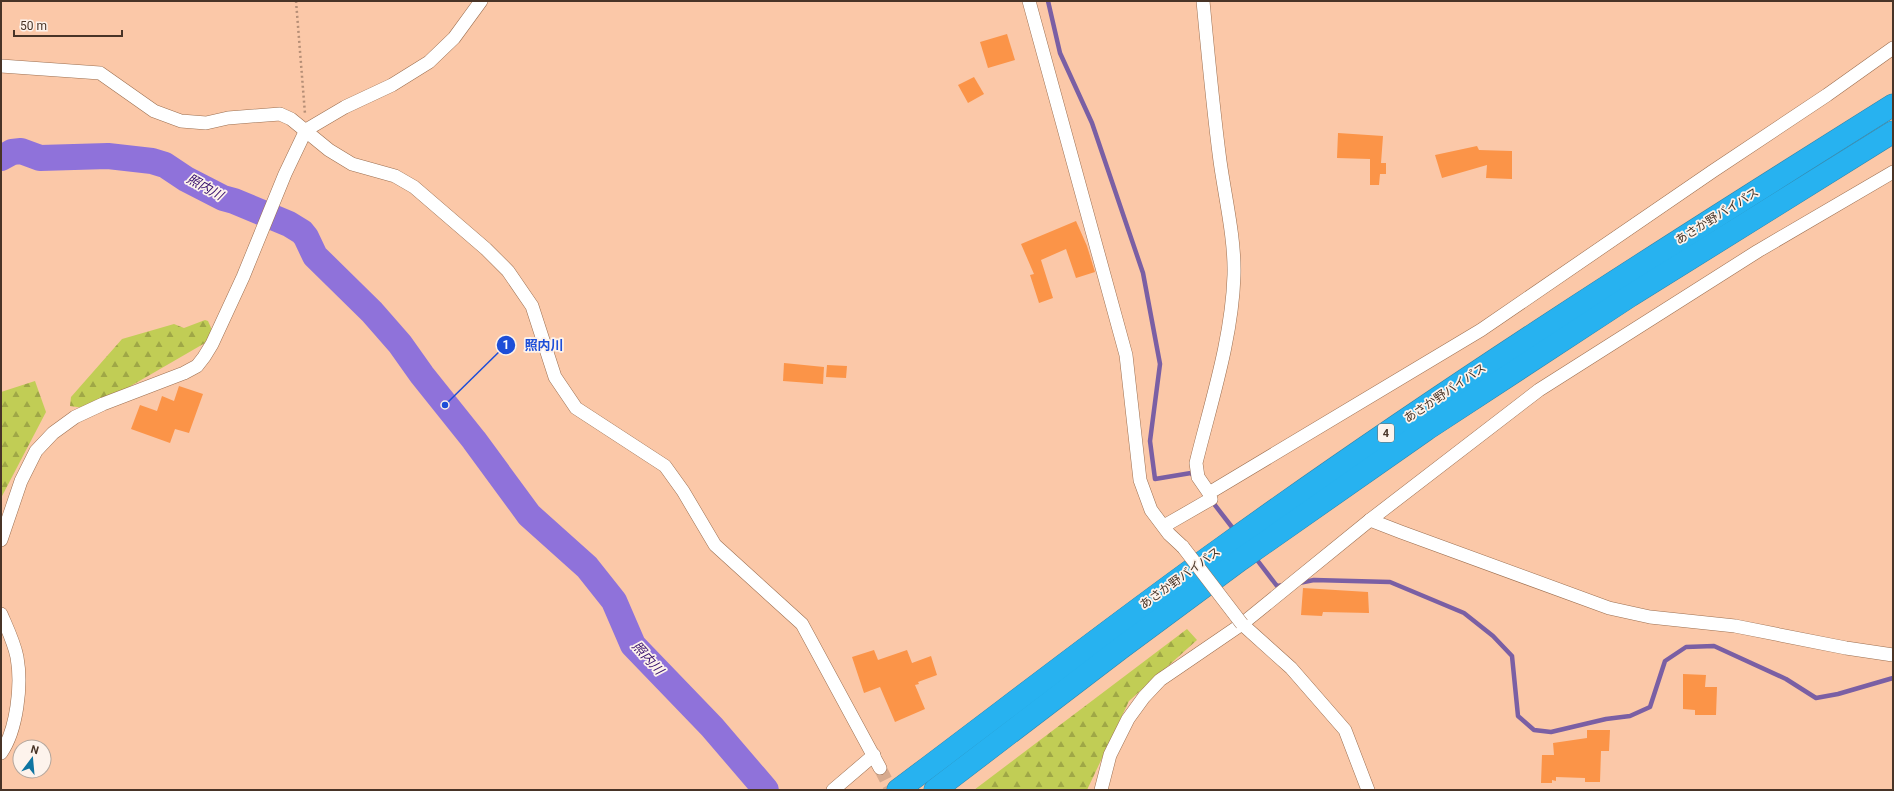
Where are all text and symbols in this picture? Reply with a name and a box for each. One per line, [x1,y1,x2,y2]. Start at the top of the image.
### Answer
scale bar [14,12,122,38]
text: 50 m [20,19,47,33]
water label: 照内川 [184,171,227,204]
street label: あさか野バイパス [1673,185,1761,247]
callout: 照内川 [496,333,571,358]
text: 1 [503,338,509,352]
text: 照内川 [524,338,564,353]
street label: あさか野バイパス [1401,360,1489,426]
road number: 4 [1378,424,1394,442]
street label: あさか野バイパス [1137,544,1223,612]
water label: 照内川 [629,638,668,679]
north arrow [12,739,52,779]
text: N [29,743,40,757]

